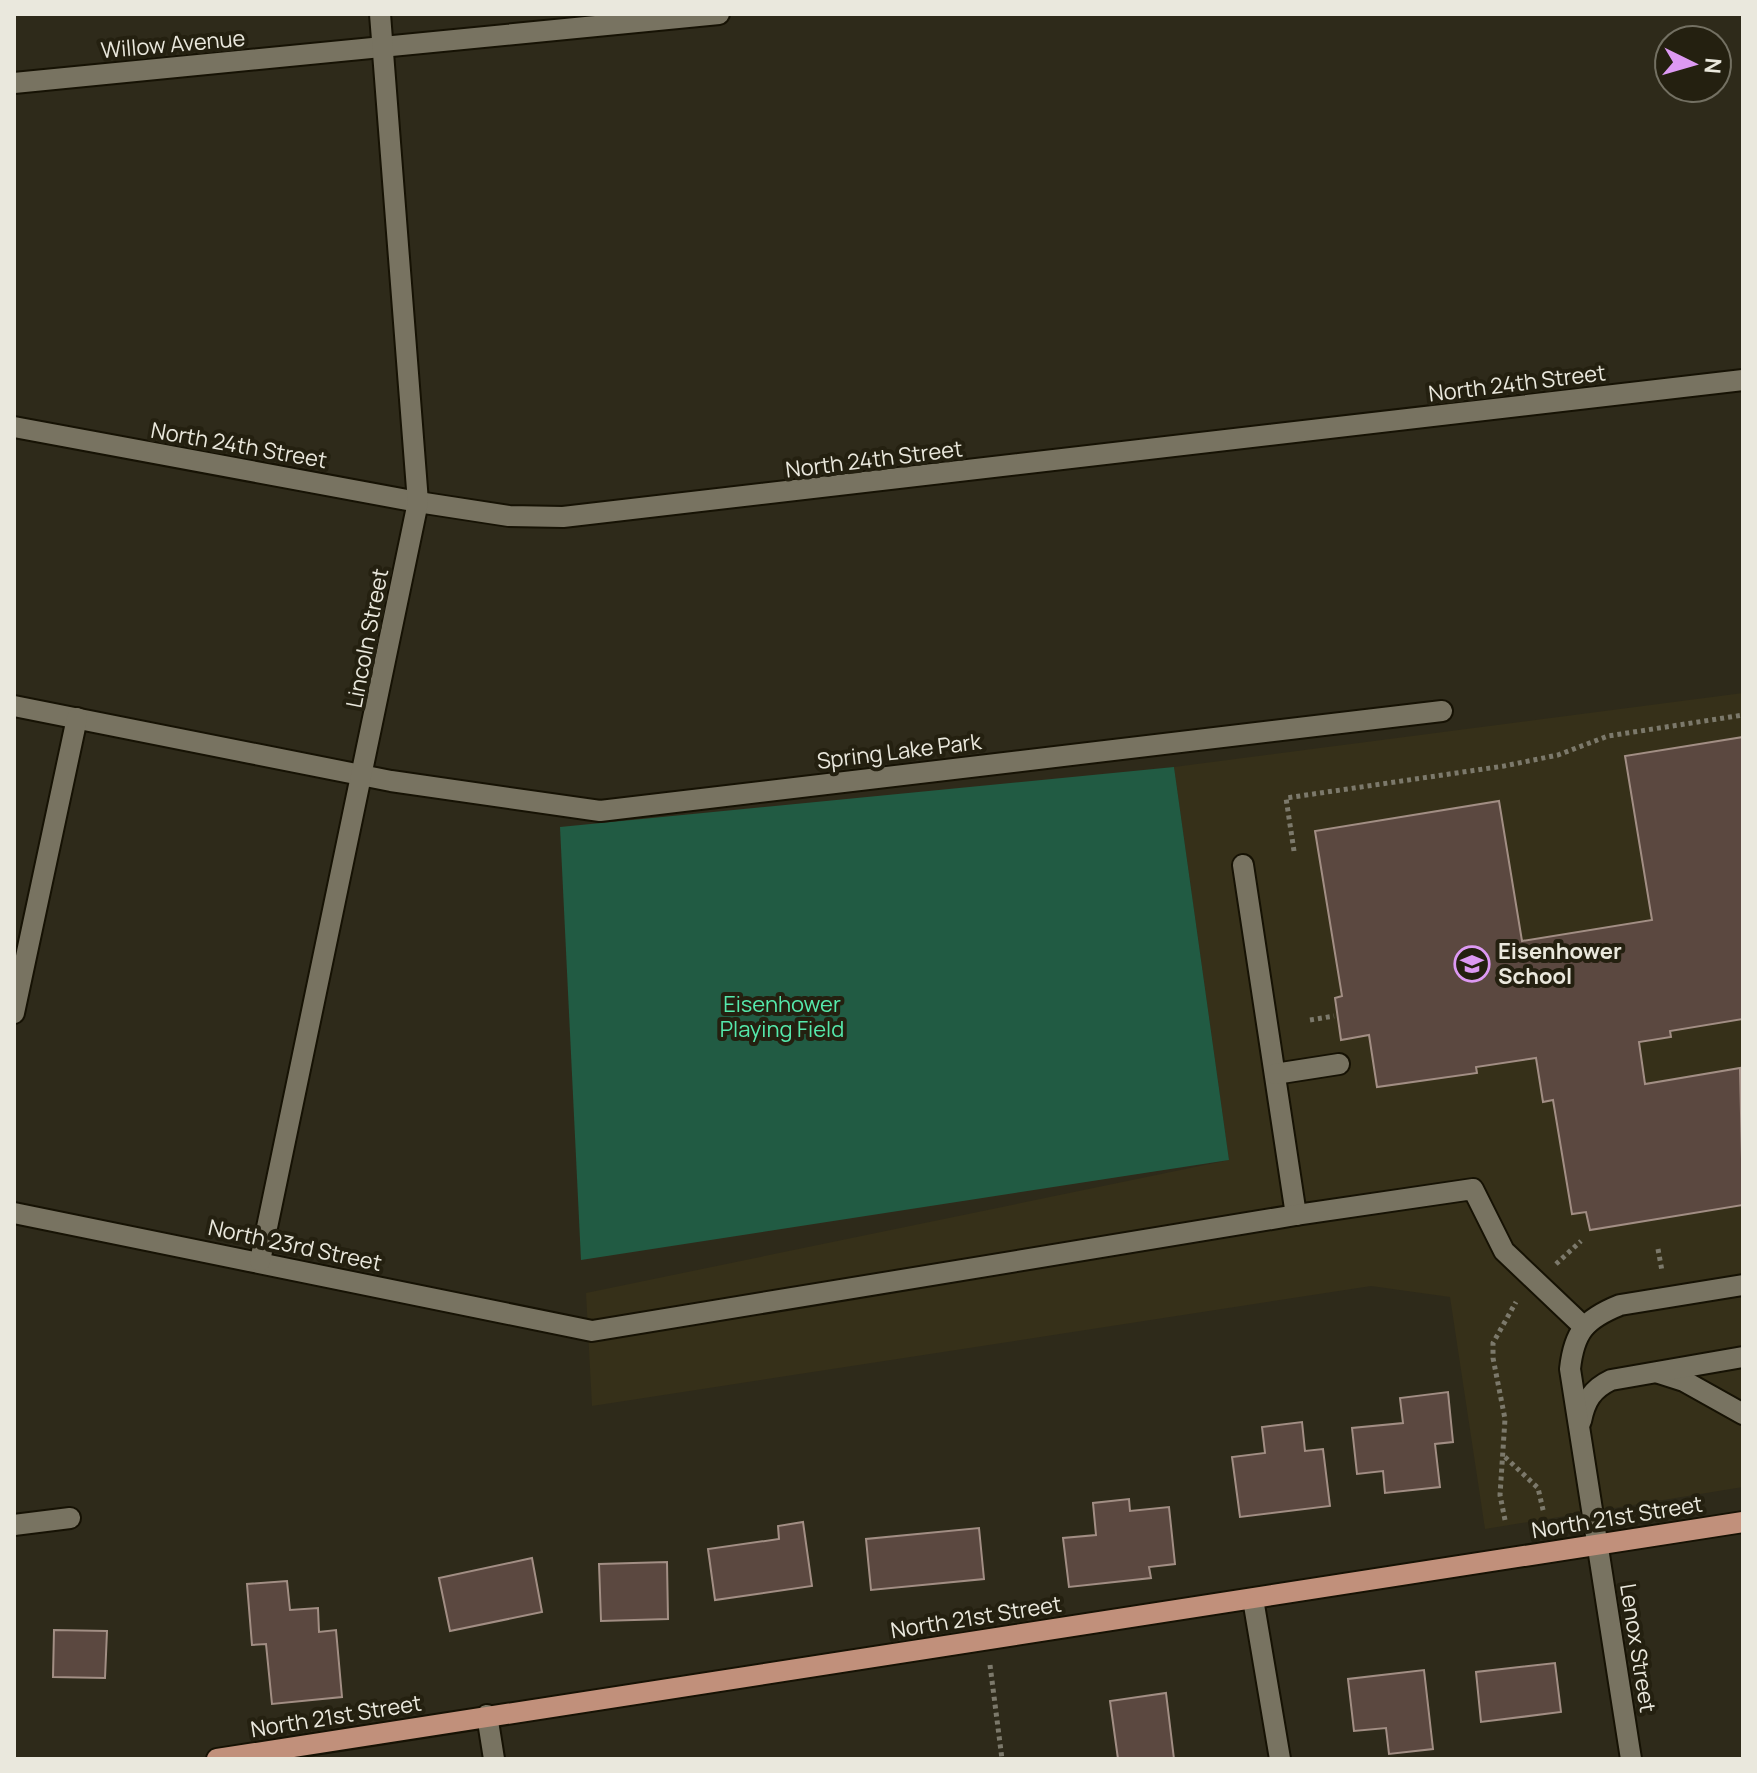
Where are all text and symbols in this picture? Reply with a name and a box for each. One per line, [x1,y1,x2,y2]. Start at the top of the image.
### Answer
street label: Willow Avenue [100,23,247,65]
north arrow [1653,24,1733,104]
text: N [1697,57,1729,75]
street label: North 24th Street [1427,357,1607,409]
street label: North 24th Street [149,415,330,475]
street label: North 24th Street [784,433,964,485]
street label: Lincoln Street [339,566,395,710]
street label: Spring Lake Park [815,726,984,776]
place label: Eisenhower School [1498,936,1622,991]
school or university icon: Eisenhower School [1453,945,1491,983]
park label: Eisenhower Playing Field [720,989,844,1044]
street label: North 23rd Street [205,1212,385,1278]
street label: North 21st Street [1529,1489,1705,1545]
street label: Lenox Street [1613,1581,1663,1715]
street label: North 21st Street [888,1589,1064,1645]
street label: North 21st Street [248,1688,424,1744]

